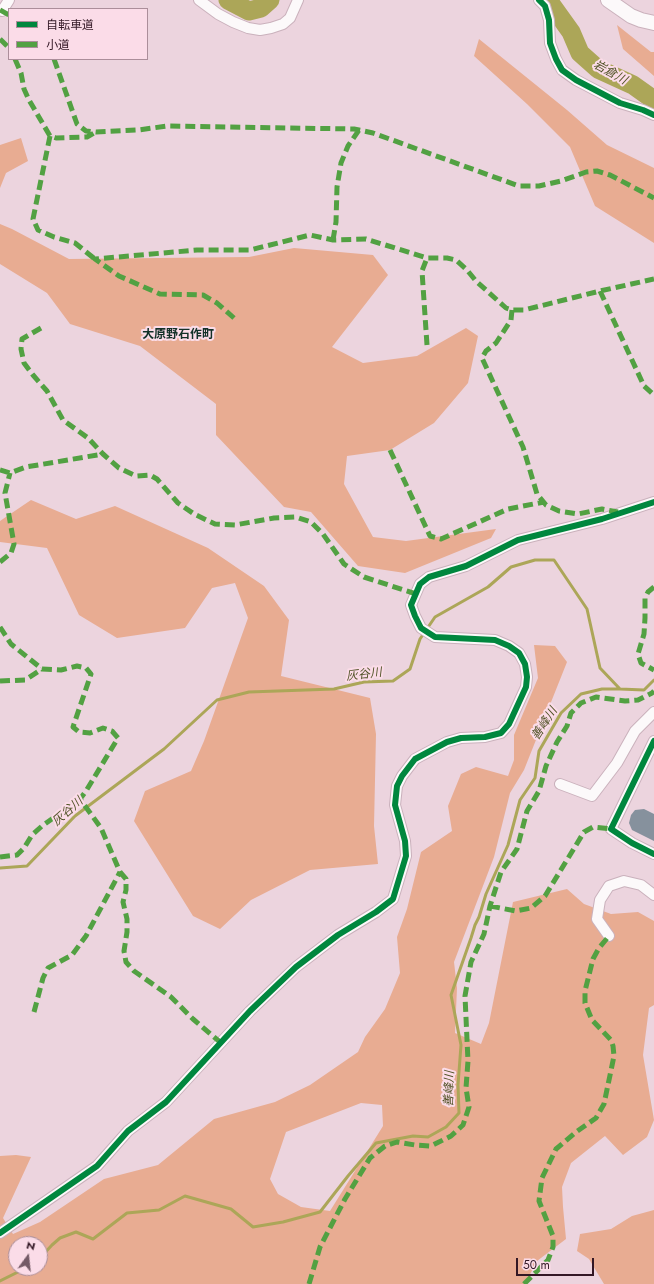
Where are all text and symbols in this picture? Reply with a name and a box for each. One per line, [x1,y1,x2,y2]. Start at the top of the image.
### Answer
legend [8,8,148,60]
text: 自転車道 [46,16,94,34]
text: 小道 [46,36,70,54]
water label: 岩倉川 [591,58,629,88]
district label: 大原野石作町 [142,328,214,342]
water label: 灰谷川 [345,666,383,684]
water label: 善峰川 [529,705,561,743]
water label: 灰谷川 [50,795,86,829]
water label: 善峰川 [442,1071,458,1107]
north arrow [8,1236,48,1276]
text: N [25,1237,37,1254]
scale bar [518,1250,596,1276]
text: 50 m [523,1256,550,1274]

